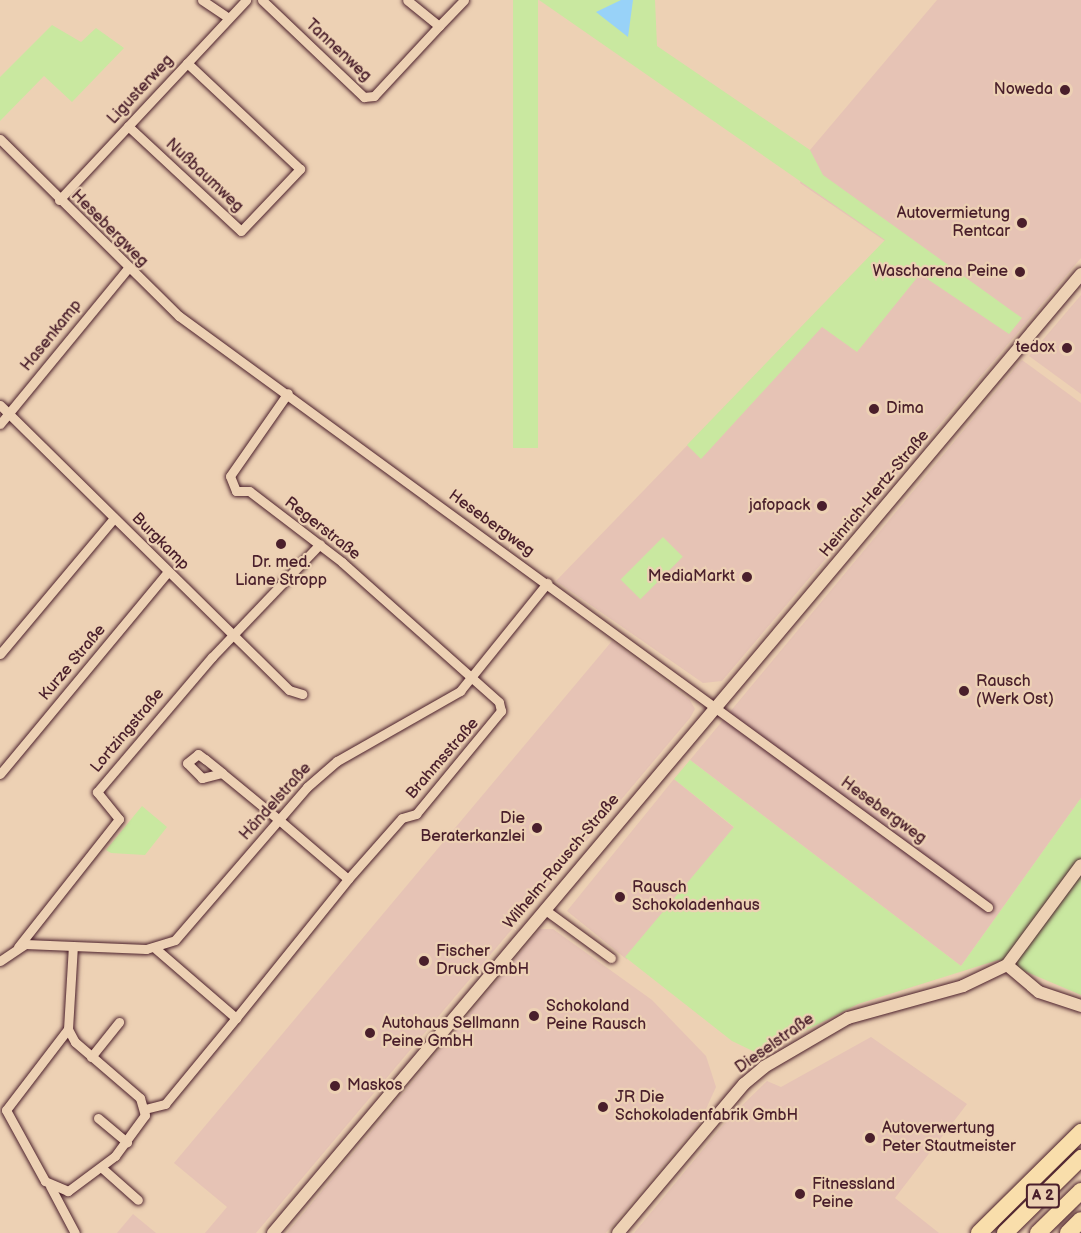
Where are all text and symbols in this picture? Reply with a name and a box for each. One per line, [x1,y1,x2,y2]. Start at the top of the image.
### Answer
street label: Tannenweg [301,16,375,86]
street label: Ligusterweg [104,51,178,129]
place label: Noweda [994,80,1053,100]
marker: Noweda [1058,83,1072,97]
street label: Nußbaumweg [161,135,247,217]
street label: Hesebergweg [66,186,152,272]
place label: Autovermietung Rentcar [897,204,1010,242]
marker: Autovermietung Rentcar [1015,216,1029,230]
place label: Wascharena Peine [872,262,1008,282]
marker: Wascharena Peine [1013,265,1027,279]
street label: Hasenkamp [17,296,87,376]
place label: tedox [1016,338,1055,358]
marker: tedox [1060,341,1074,355]
place label: Dima [886,399,924,419]
marker: Dima [867,402,881,416]
street label: Heinrich-Hertz-Straße [816,427,934,561]
street label: Hesebergweg [444,487,538,561]
street label: Regerstraße [280,493,364,565]
place label: jafopack [749,496,810,516]
marker: jafopack [815,499,829,513]
street label: Burgkamp [127,509,193,575]
marker: Dr. med. Liane Stropp [274,537,288,551]
place label: Dr. med. Liane Stropp [235,553,327,591]
place label: MediaMarkt [648,567,735,587]
marker: MediaMarkt [740,570,754,584]
street label: Kurze Straße [36,621,110,705]
place label: Rausch (Werk Ost) [976,672,1054,710]
marker: Rausch (Werk Ost) [957,684,971,698]
street label: Lortzingstraße [87,685,169,777]
street label: Brahmsstraße [403,715,483,803]
street label: Händelstraße [236,759,316,845]
street label: Hesebergweg [836,774,930,848]
street label: Wilhelm-Rausch-Straße [500,791,624,933]
place label: Die Beraterkanzlei [420,809,525,847]
marker: Die Beraterkanzlei [530,821,544,835]
place label: Rausch Schokoladenhaus [632,878,760,916]
marker: Rausch Schokoladenhaus [613,890,627,904]
place label: Fischer Druck GmbH [436,942,529,980]
marker: Fischer Druck GmbH [417,954,431,968]
place label: Schokoland Peine Rausch [546,997,646,1035]
marker: Schokoland Peine Rausch [527,1009,541,1023]
street label: Dieselstraße [732,1010,818,1078]
place label: Autohaus Sellmann Peine GmbH [382,1014,520,1052]
marker: Autohaus Sellmann Peine GmbH [363,1026,377,1040]
place label: Maskos [347,1076,402,1096]
marker: Maskos [328,1079,342,1093]
place label: JR Die Schokoladenfabrik GmbH [615,1088,798,1126]
marker: JR Die Schokoladenfabrik GmbH [596,1100,610,1114]
place label: Autoverwertung Peter Stautmeister [882,1119,1016,1157]
marker: Autoverwertung Peter Stautmeister [863,1131,877,1145]
place label: Fitnessland Peine [812,1175,895,1213]
road number: A 2 [1025,1184,1061,1208]
marker: Fitnessland Peine [793,1187,807,1201]

